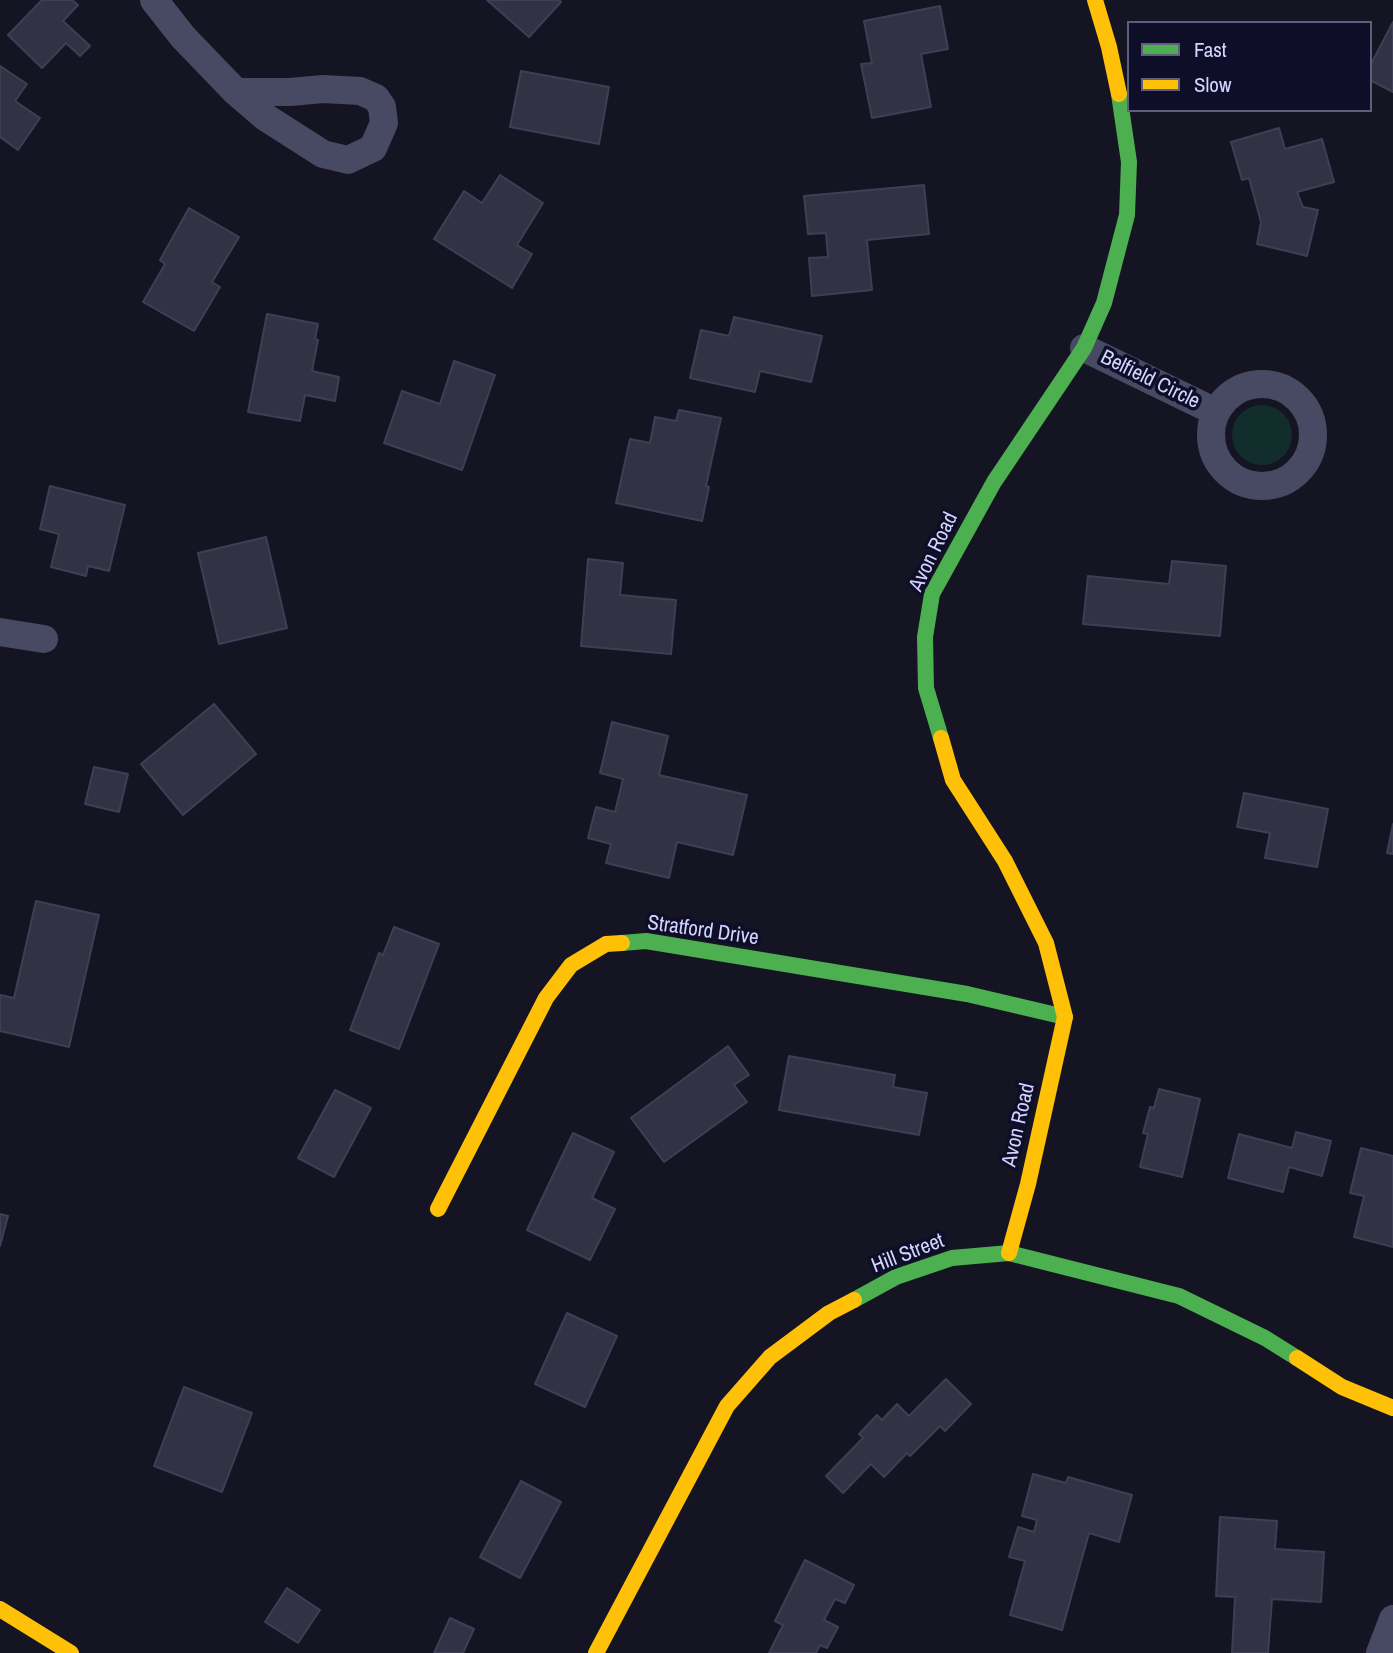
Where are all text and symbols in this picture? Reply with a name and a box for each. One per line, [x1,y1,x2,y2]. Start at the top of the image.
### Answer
legend [1127,21,1372,112]
text: Fast [1194,35,1227,64]
text: Slow [1194,70,1231,99]
street label: Belfield Circle [1096,345,1204,415]
street label: Avon Road [904,508,964,596]
street label: Stratford Drive [646,911,760,951]
street label: Avon Road [997,1081,1041,1169]
street label: Hill Street [868,1229,948,1279]

